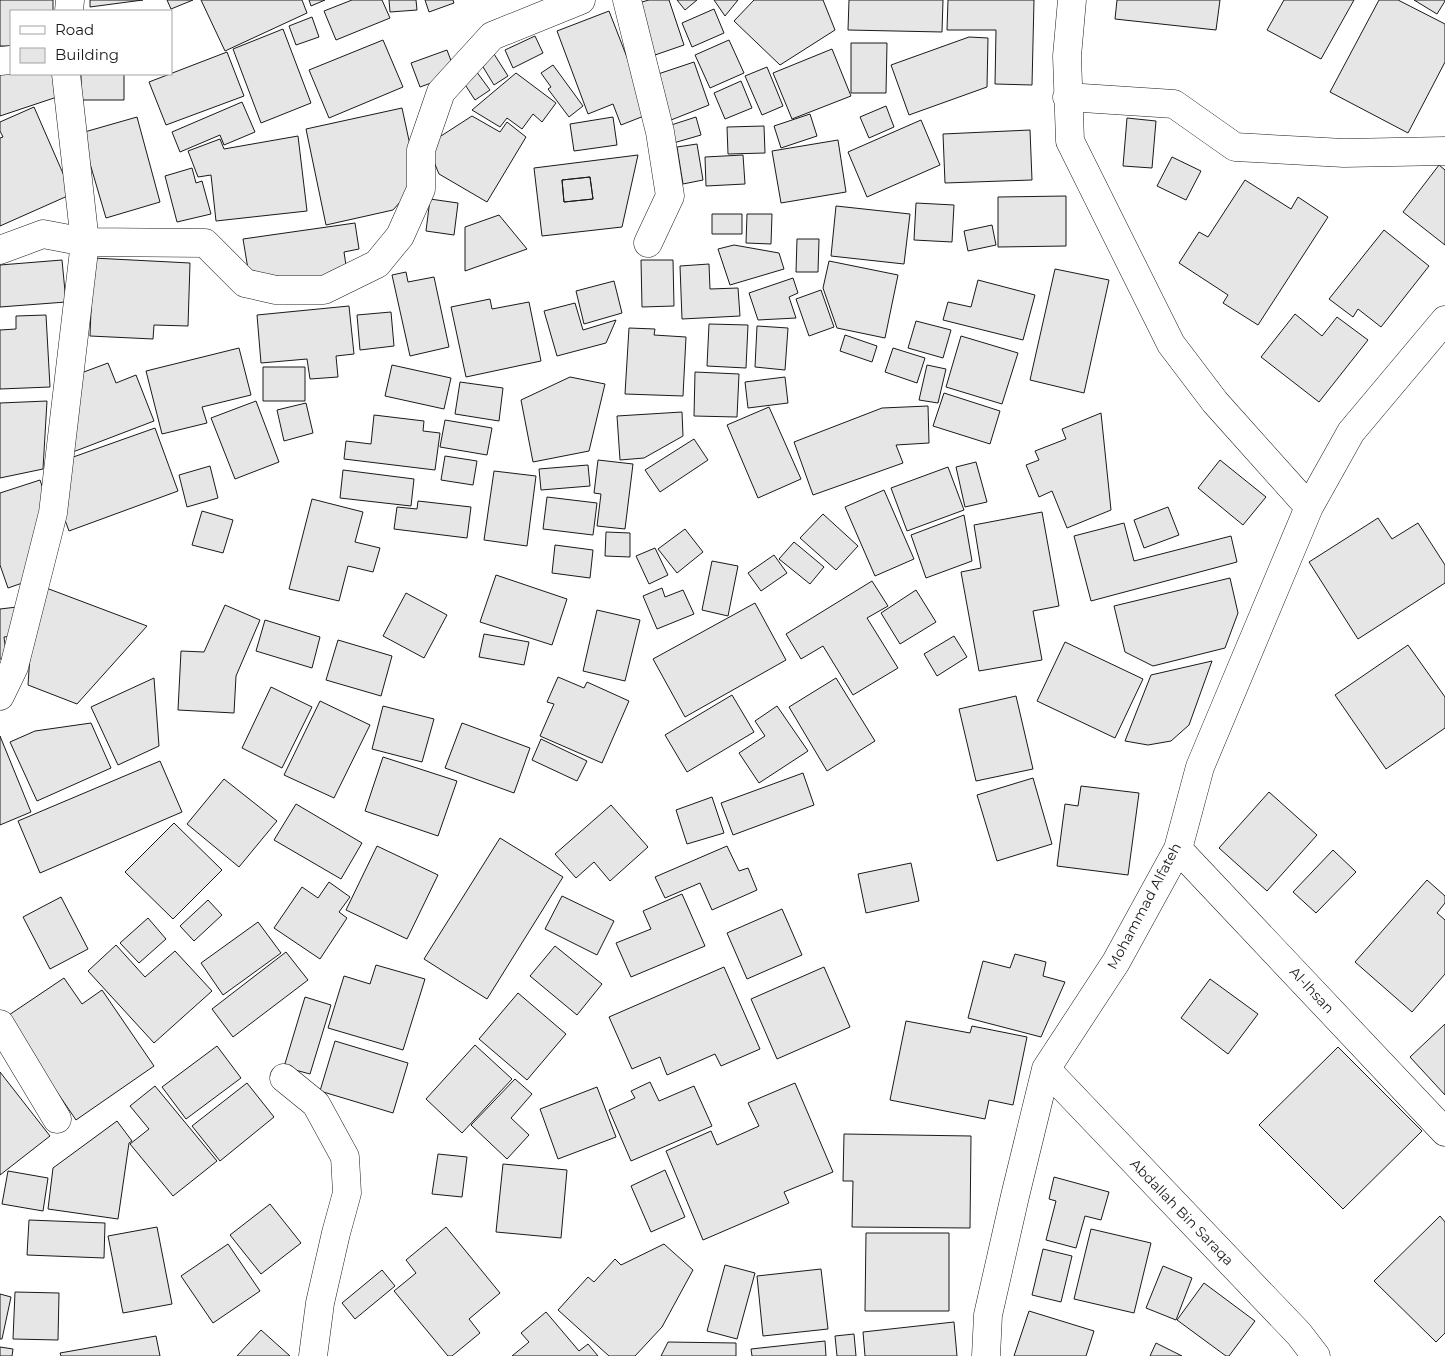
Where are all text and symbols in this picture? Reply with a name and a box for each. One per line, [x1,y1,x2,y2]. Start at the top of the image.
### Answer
legend [10,10,172,75]
text: Road [55,20,94,39]
text: Building [55,45,119,64]
street label: Mohammad Alfateh [1103,840,1185,972]
street label: Al-Ihsan [1286,963,1338,1017]
street label: Abdallah Bin Saraqa [1126,1155,1238,1269]

